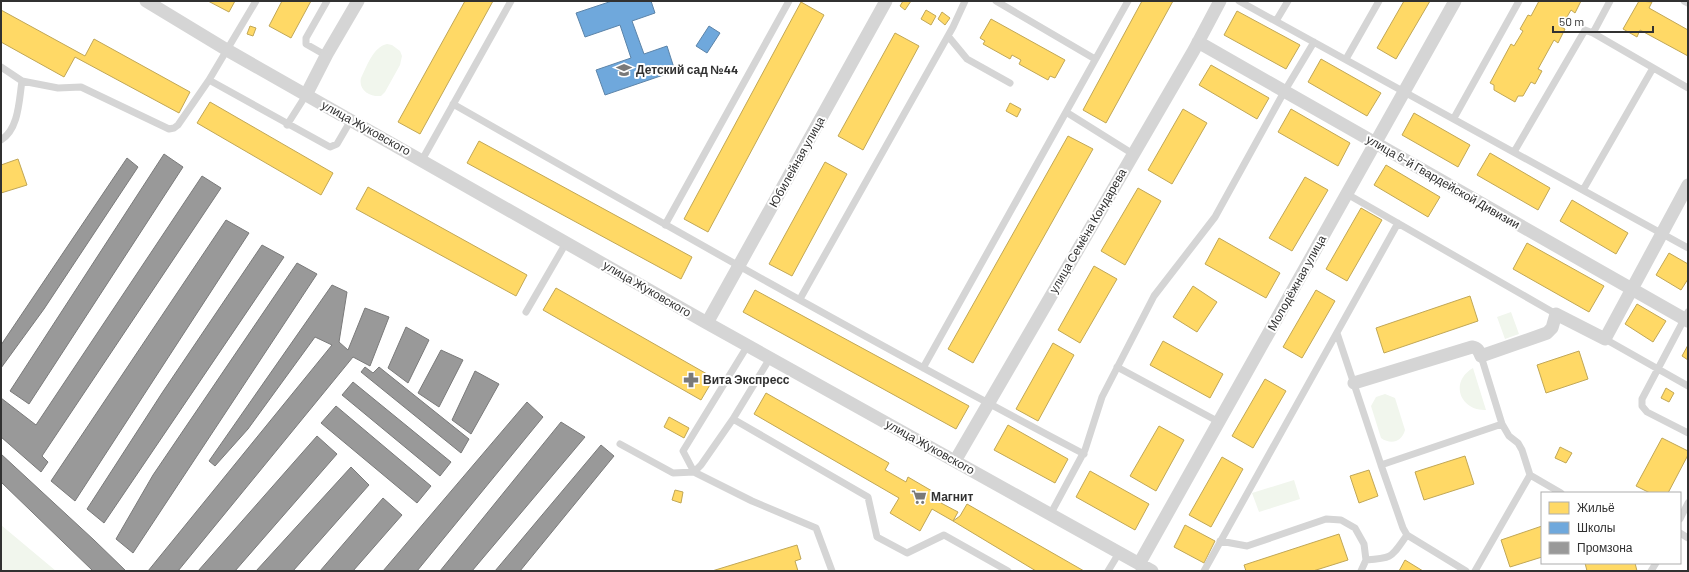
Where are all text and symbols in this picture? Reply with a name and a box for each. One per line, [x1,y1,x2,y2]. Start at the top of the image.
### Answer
scale bar [1553,8,1653,34]
text: 50 m [1559,14,1584,28]
school or university icon: Детский сад №44 [615,61,633,79]
place label: Детский сад №44 [636,62,738,77]
street label: улица Жуковского [319,97,414,158]
street label: Юбилейная улица [765,114,828,210]
street label: улица 6-й Гвардейской Дивизии [1364,131,1523,232]
street label: улица Семёна Кондарева [1046,165,1130,296]
street label: Молодёжная улица [1264,232,1329,333]
street label: улица Жуковского [600,257,694,320]
pharmacy icon: Вита Экспресс [682,371,700,389]
place label: Вита Экспресс [703,372,790,387]
street label: улица Жуковского [883,416,978,477]
supermarket icon: Магнит [910,488,928,506]
place label: Магнит [931,489,973,503]
legend [1541,492,1681,564]
text: Жильё [1577,500,1615,514]
text: Школы [1577,520,1615,534]
text: Промзона [1577,540,1633,555]

